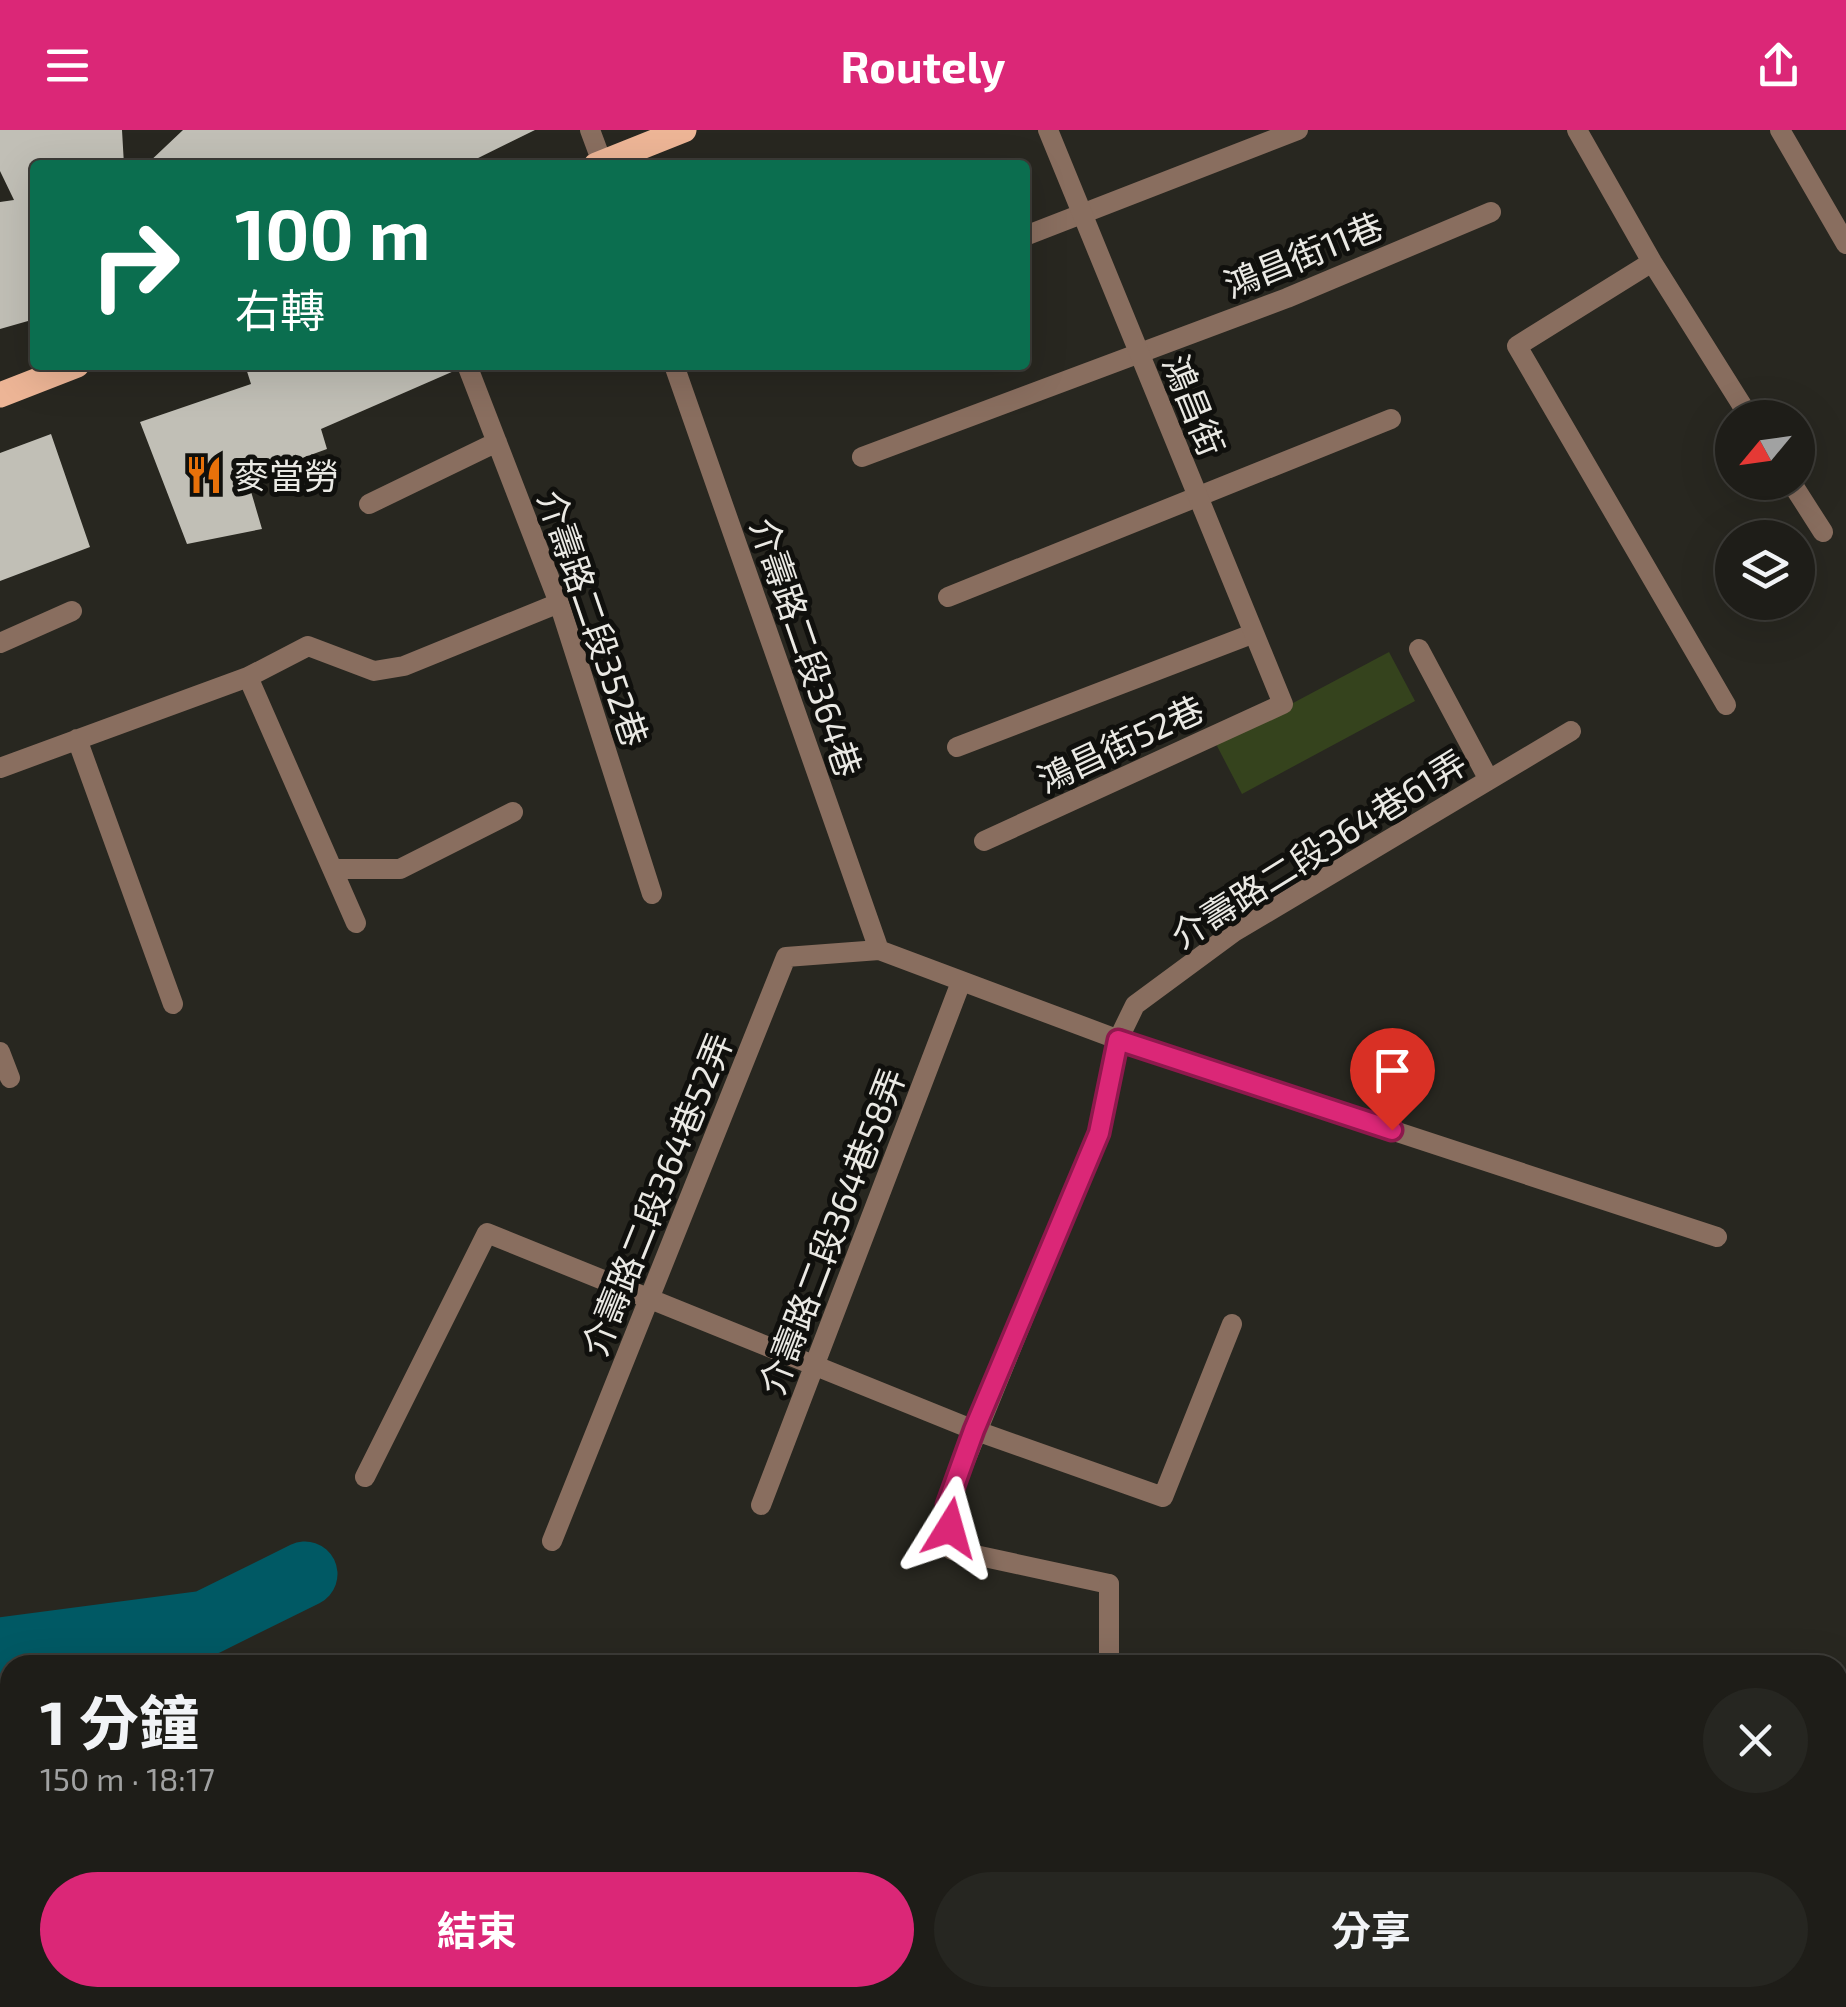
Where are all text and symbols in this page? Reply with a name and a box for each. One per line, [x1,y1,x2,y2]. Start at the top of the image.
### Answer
icon: menu [40,38,95,93]
text: Routely [840,38,1006,92]
icon: share [1751,38,1806,93]
text: 100 m [235,190,430,274]
icon: right [70,200,200,330]
street label: 鴻昌街11巷 [1217,203,1389,305]
text: 右轉 [235,282,325,336]
street label: 鴻昌街 [1156,348,1234,462]
north arrow [1715,400,1815,500]
map controls [1715,400,1815,620]
restaurant icon: 麥當勞 [183,454,225,496]
place label: 麥當勞 [234,454,339,496]
street label: 介壽路二段352巷 [531,485,657,751]
street label: 介壽路二段364巷 [743,512,871,782]
button: layers [1715,520,1815,620]
street label: 鴻昌街52巷 [1030,686,1210,800]
street label: 介壽路二段364巷61弄 [1163,740,1473,956]
street label: 介壽路二段364巷52弄 [572,1026,740,1362]
pin [1350,1028,1435,1131]
icon: arrive [1365,1043,1420,1098]
street label: 介壽路二段364巷58弄 [749,1062,913,1400]
position arrow [898,1476,1002,1580]
text: 1 分鐘 [40,1685,199,1757]
button: close [1703,1688,1808,1793]
text: 150 m · 18:17 [40,1759,215,1797]
button: 結束 [40,1872,914,1987]
button: 分享 [934,1872,1808,1987]

